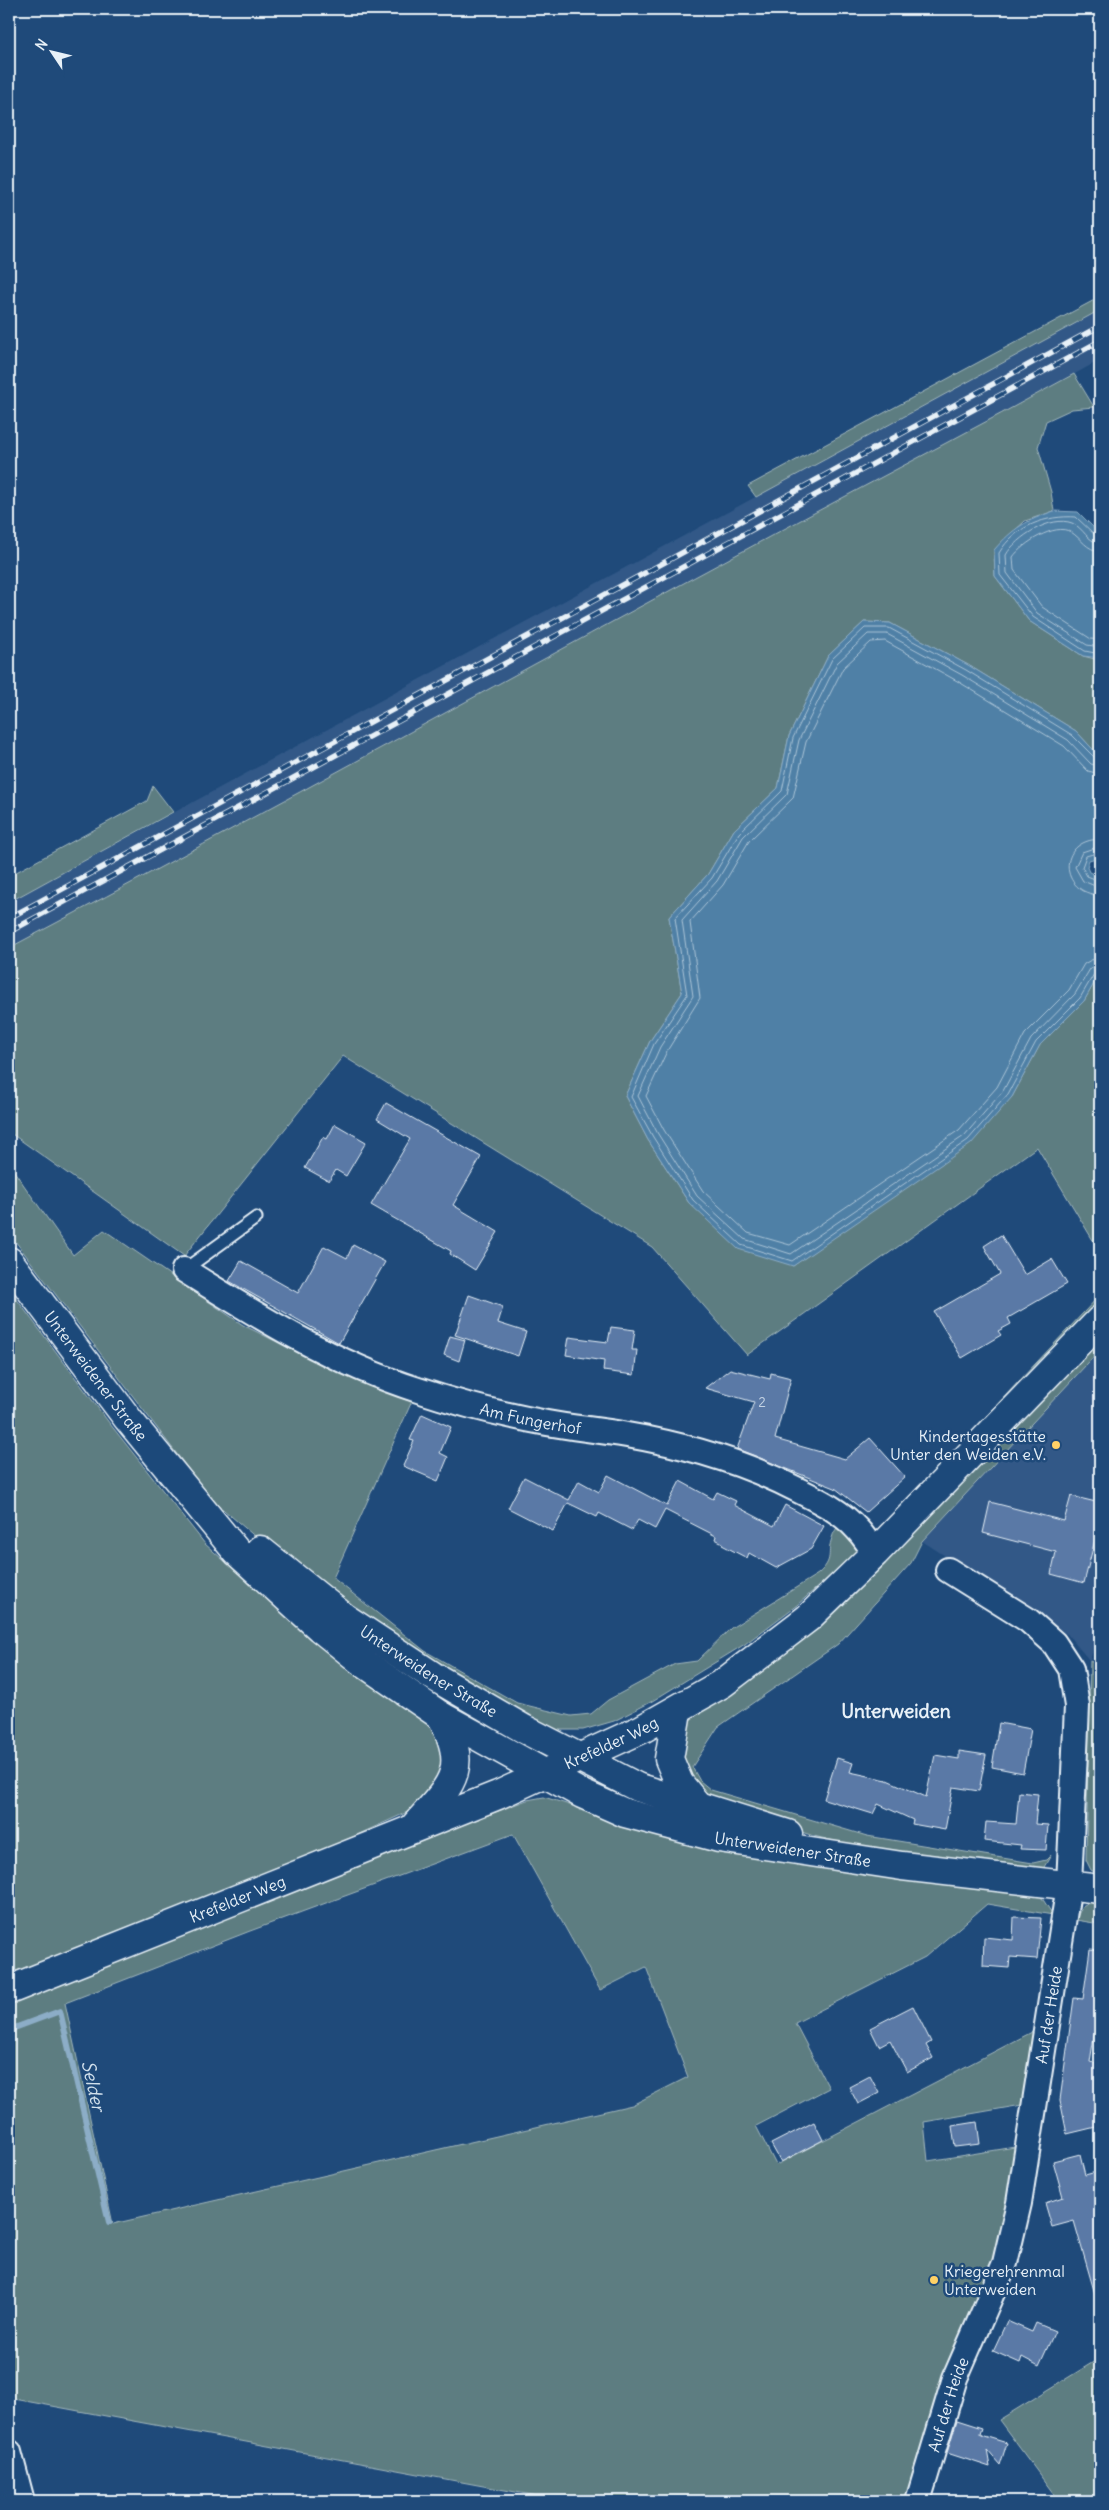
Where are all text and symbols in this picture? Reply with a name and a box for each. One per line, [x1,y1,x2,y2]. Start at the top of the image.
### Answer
north arrow [28,28,78,78]
text: N [31,35,52,54]
street label: Unterweidener Straße [40,1307,152,1445]
house number: 2 [758,1393,766,1411]
street label: Am Fungerhof [478,1399,583,1438]
place label: Kindertagesstätte Unter den Weiden e.V. [890,1426,1046,1464]
marker: Kindertagesstätte Unter den Weiden e.V. [1050,1439,1062,1451]
street label: Unterweidener Straße [356,1621,501,1721]
district label: Unterweiden [841,1699,951,1723]
street label: Krefelder Weg [561,1712,662,1773]
street label: Unterweidener Straße [713,1827,872,1871]
street label: Krefelder Weg [187,1871,288,1927]
street label: Auf der Heide [1031,1965,1066,2065]
water label: Selder [77,2058,111,2116]
place label: Kriegerehrenmal Unterweiden [944,2261,1065,2299]
marker: Kriegerehrenmal Unterweiden [928,2274,940,2286]
street label: Auf der Heide [923,2354,973,2454]

